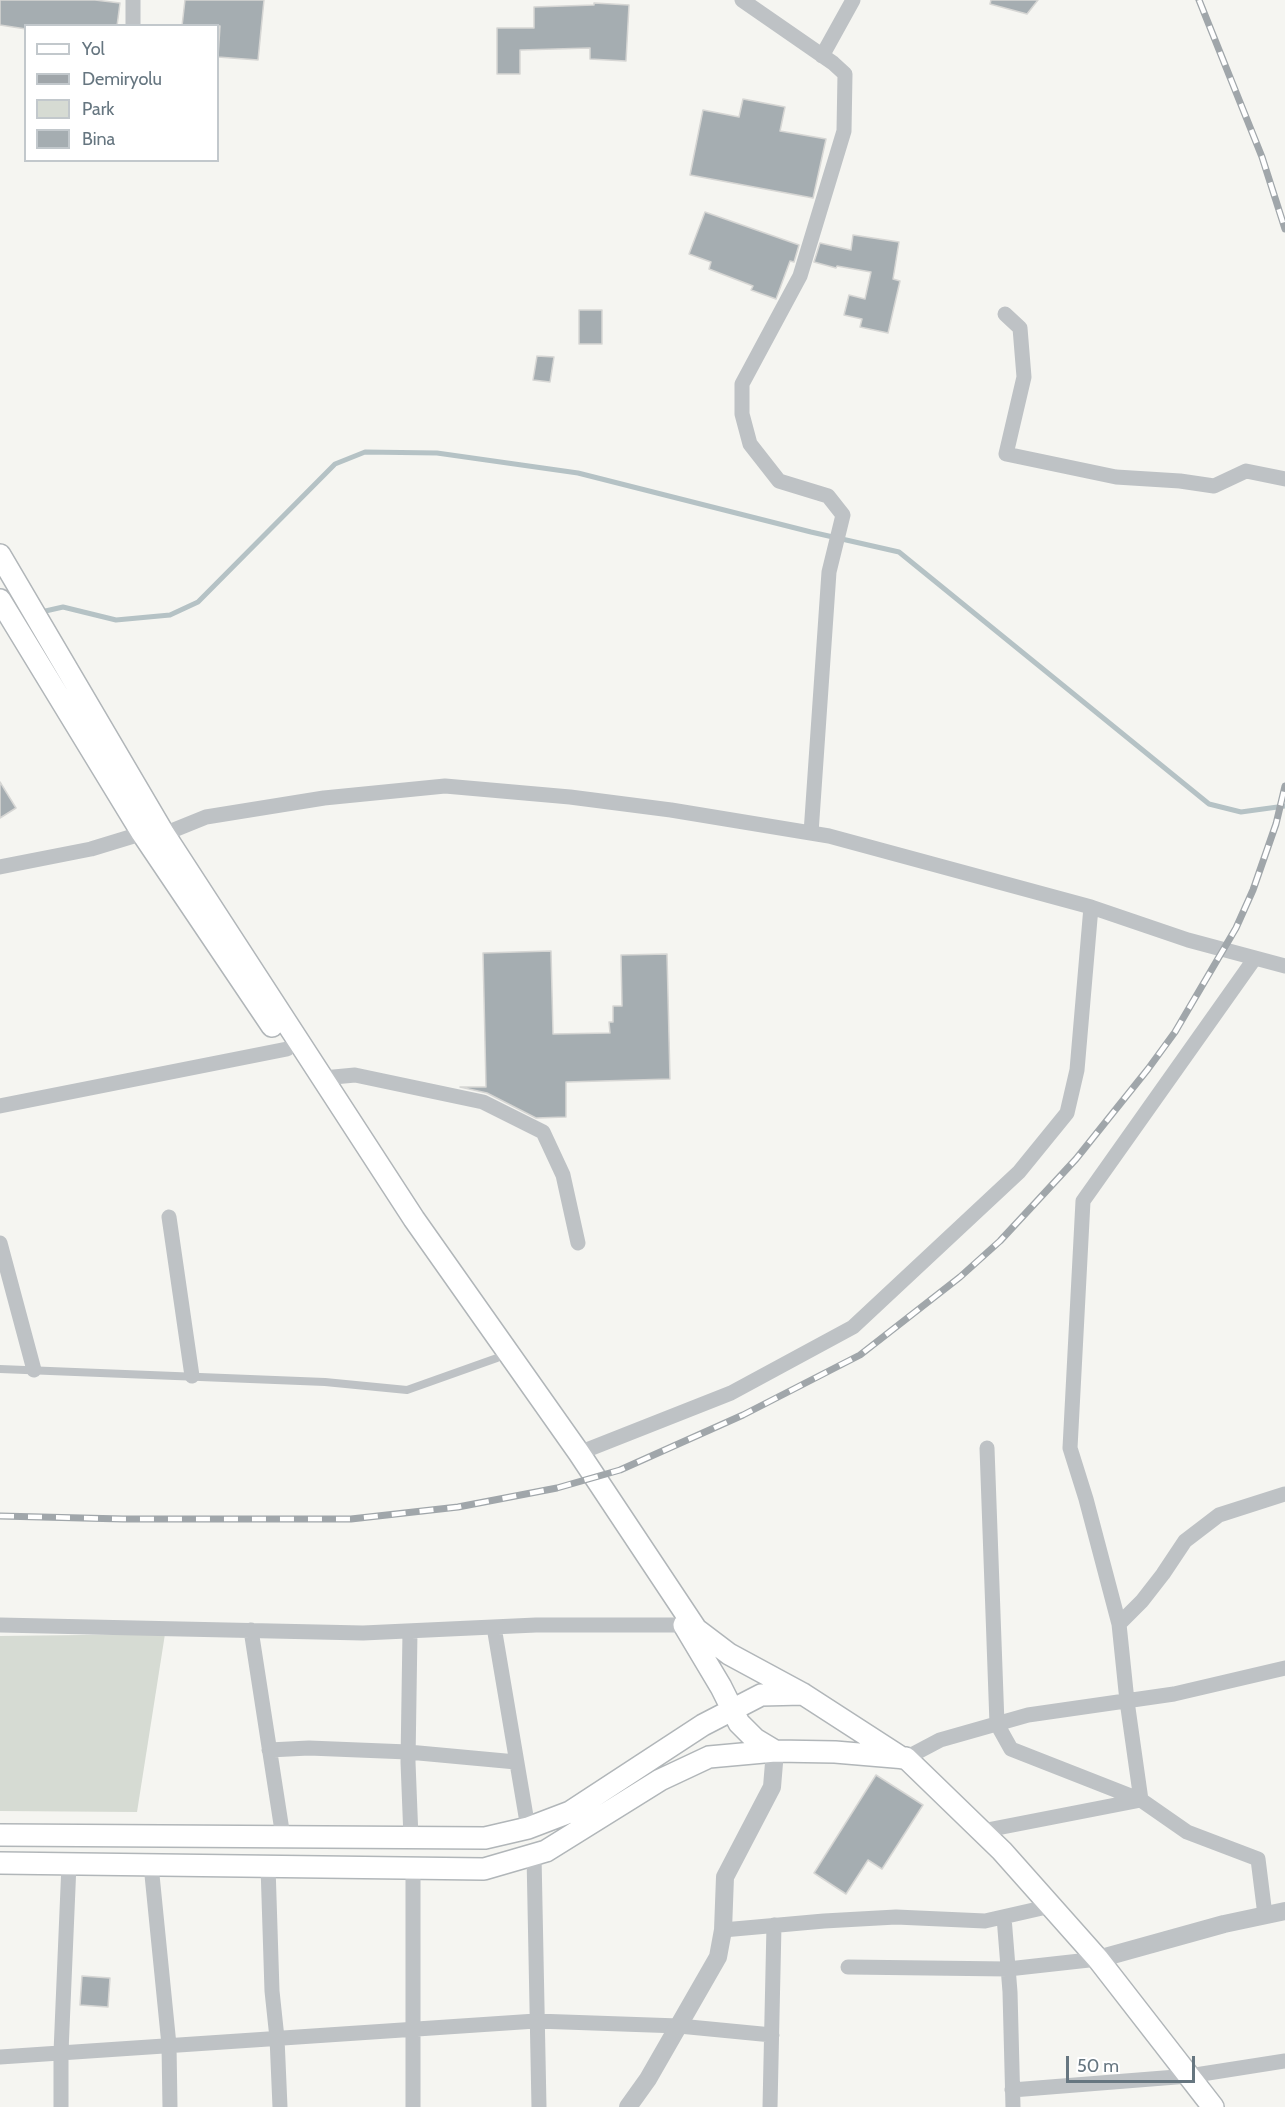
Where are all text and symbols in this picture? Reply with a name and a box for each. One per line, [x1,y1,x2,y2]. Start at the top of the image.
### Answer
legend [24,24,219,162]
text: Yol [82,38,105,60]
text: Demiryolu [82,68,162,90]
text: Park [82,98,114,120]
text: Bina [82,128,115,150]
scale bar [1069,2044,1198,2082]
text: 50 m [1077,2055,1119,2077]

